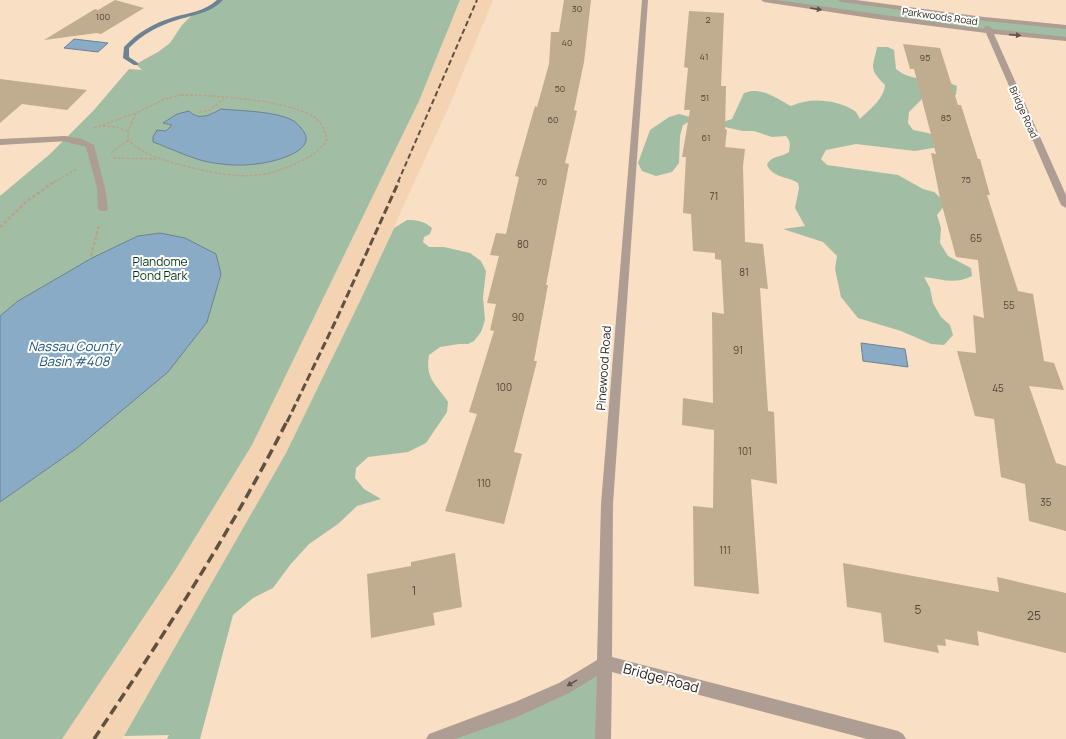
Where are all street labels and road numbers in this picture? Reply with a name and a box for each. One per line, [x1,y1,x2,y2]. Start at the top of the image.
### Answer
street label: Parkwoods Road [901,4,979,28]
street label: Bridge Road [1006,84,1042,140]
street label: Pinewood Road [592,325,615,411]
street label: Bridge Road [621,658,701,697]

